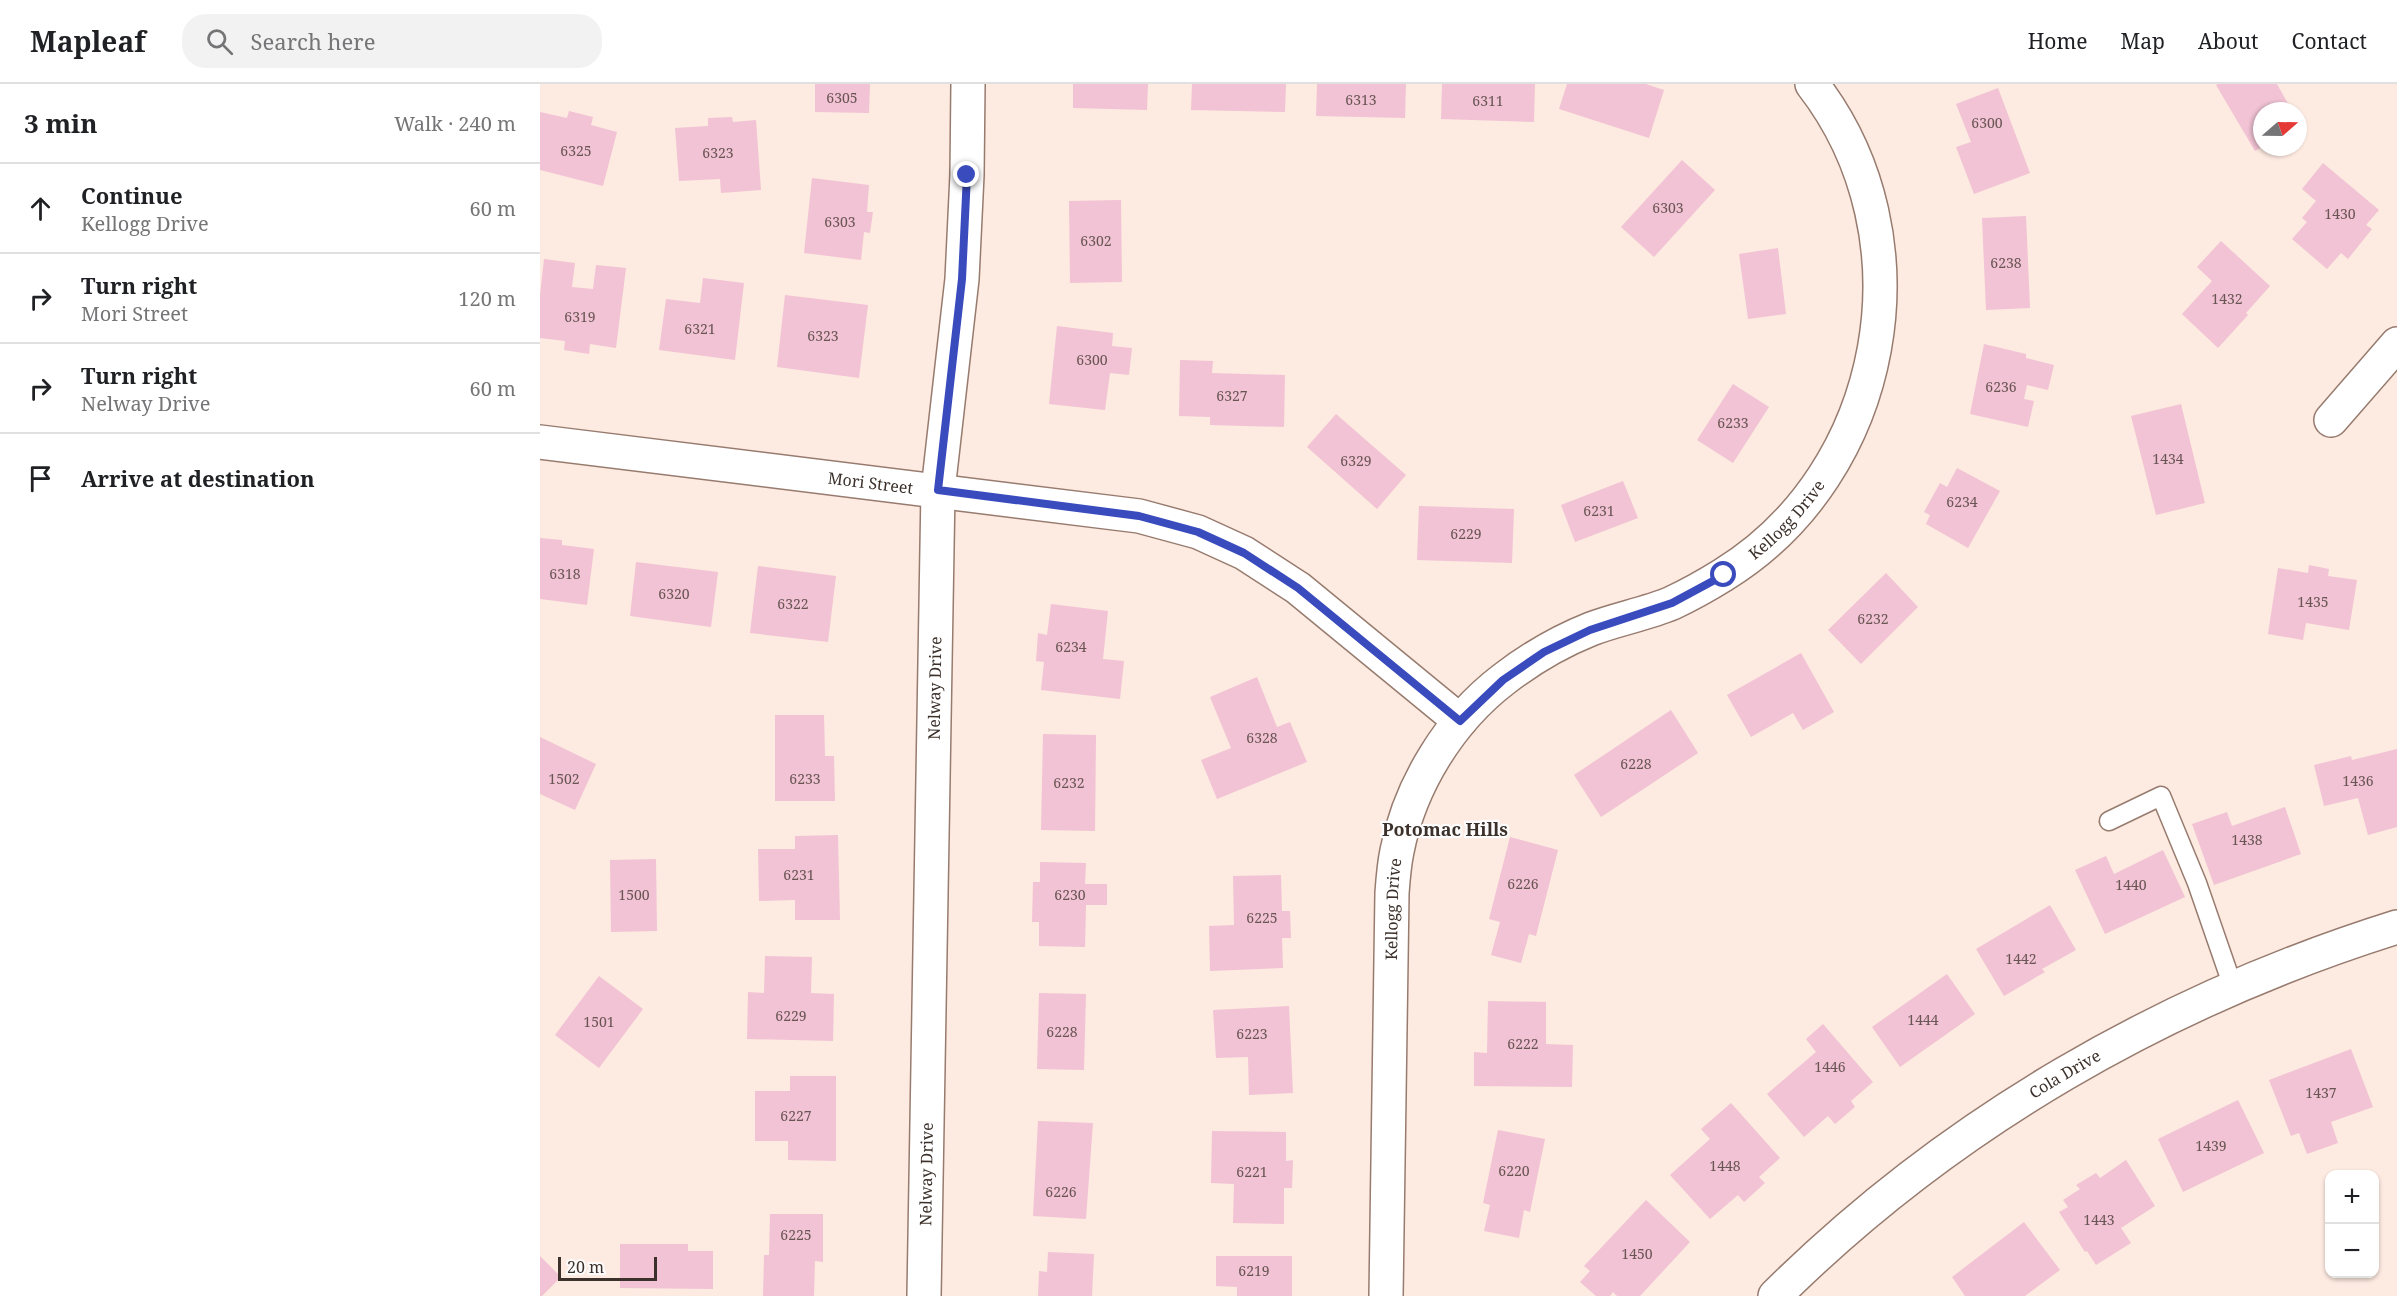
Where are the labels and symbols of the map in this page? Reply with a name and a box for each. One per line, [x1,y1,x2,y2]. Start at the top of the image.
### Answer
house number: 6305 [826,88,858,107]
house number: 6313 [1345,90,1377,109]
house number: 6311 [1472,91,1504,110]
north arrow [2253,102,2307,156]
house number: 6300 [1971,113,2003,132]
house number: 6325 [560,141,592,160]
house number: 6323 [702,143,734,162]
route end [953,161,979,187]
house number: 6303 [1652,198,1684,217]
house number: 1430 [2324,204,2356,223]
house number: 6303 [824,212,856,231]
house number: 6302 [1080,231,1112,250]
house number: 6238 [1990,253,2022,272]
house number: 1432 [2211,289,2243,308]
house number: 6319 [564,307,596,326]
house number: 6321 [684,319,716,338]
house number: 6323 [807,326,839,345]
house number: 6300 [1076,350,1108,369]
house number: 6236 [1985,377,2017,396]
house number: 6327 [1216,386,1248,405]
house number: 6233 [1717,413,1749,432]
house number: 1434 [2152,449,2184,468]
house number: 6329 [1340,451,1372,470]
street label: Mori Street [827,467,915,499]
street label: Kellogg Drive [1744,475,1830,564]
house number: 6234 [1946,492,1978,511]
house number: 6231 [1583,501,1615,520]
house number: 6229 [1450,524,1482,543]
route start [1710,561,1736,587]
house number: 6318 [549,564,581,583]
house number: 6320 [658,584,690,603]
house number: 1435 [2297,592,2329,611]
house number: 6322 [777,594,809,613]
house number: 6232 [1857,609,1889,628]
street label: Nelway Drive [923,636,946,740]
house number: 6234 [1055,637,1087,656]
house number: 6328 [1246,728,1278,747]
house number: 6228 [1620,754,1652,773]
house number: 1502 [548,769,580,788]
house number: 6233 [789,769,821,788]
house number: 1436 [2342,771,2374,790]
house number: 6232 [1053,773,1085,792]
district label: Potomac Hills [1382,817,1508,841]
house number: 1438 [2231,830,2263,849]
street label: Kellogg Drive [1380,857,1406,960]
house number: 6231 [783,865,815,884]
house number: 6226 [1507,874,1539,893]
house number: 1440 [2115,875,2147,894]
house number: 1500 [618,885,650,904]
house number: 6230 [1054,885,1086,904]
house number: 6225 [1246,908,1278,927]
house number: 1442 [2005,949,2037,968]
house number: 6229 [775,1006,807,1025]
house number: 1444 [1907,1010,1939,1029]
house number: 1501 [583,1012,615,1031]
house number: 6228 [1046,1022,1078,1041]
house number: 6223 [1236,1024,1268,1043]
house number: 6222 [1507,1034,1539,1053]
street label: Cola Drive [2025,1044,2104,1104]
house number: 1446 [1814,1057,1846,1076]
house number: 1437 [2305,1083,2337,1102]
house number: 6227 [780,1106,812,1125]
street label: Nelway Drive [914,1122,938,1226]
house number: 1439 [2195,1136,2227,1155]
house number: 1448 [1709,1156,1741,1175]
house number: 6220 [1498,1161,1530,1180]
house number: 6221 [1236,1162,1268,1181]
house number: 6226 [1045,1182,1077,1201]
house number: 1443 [2083,1210,2115,1229]
house number: 6225 [780,1225,812,1244]
house number: 1450 [1621,1244,1653,1263]
scale bar [558,1254,657,1282]
house number: 6219 [1238,1261,1270,1280]

